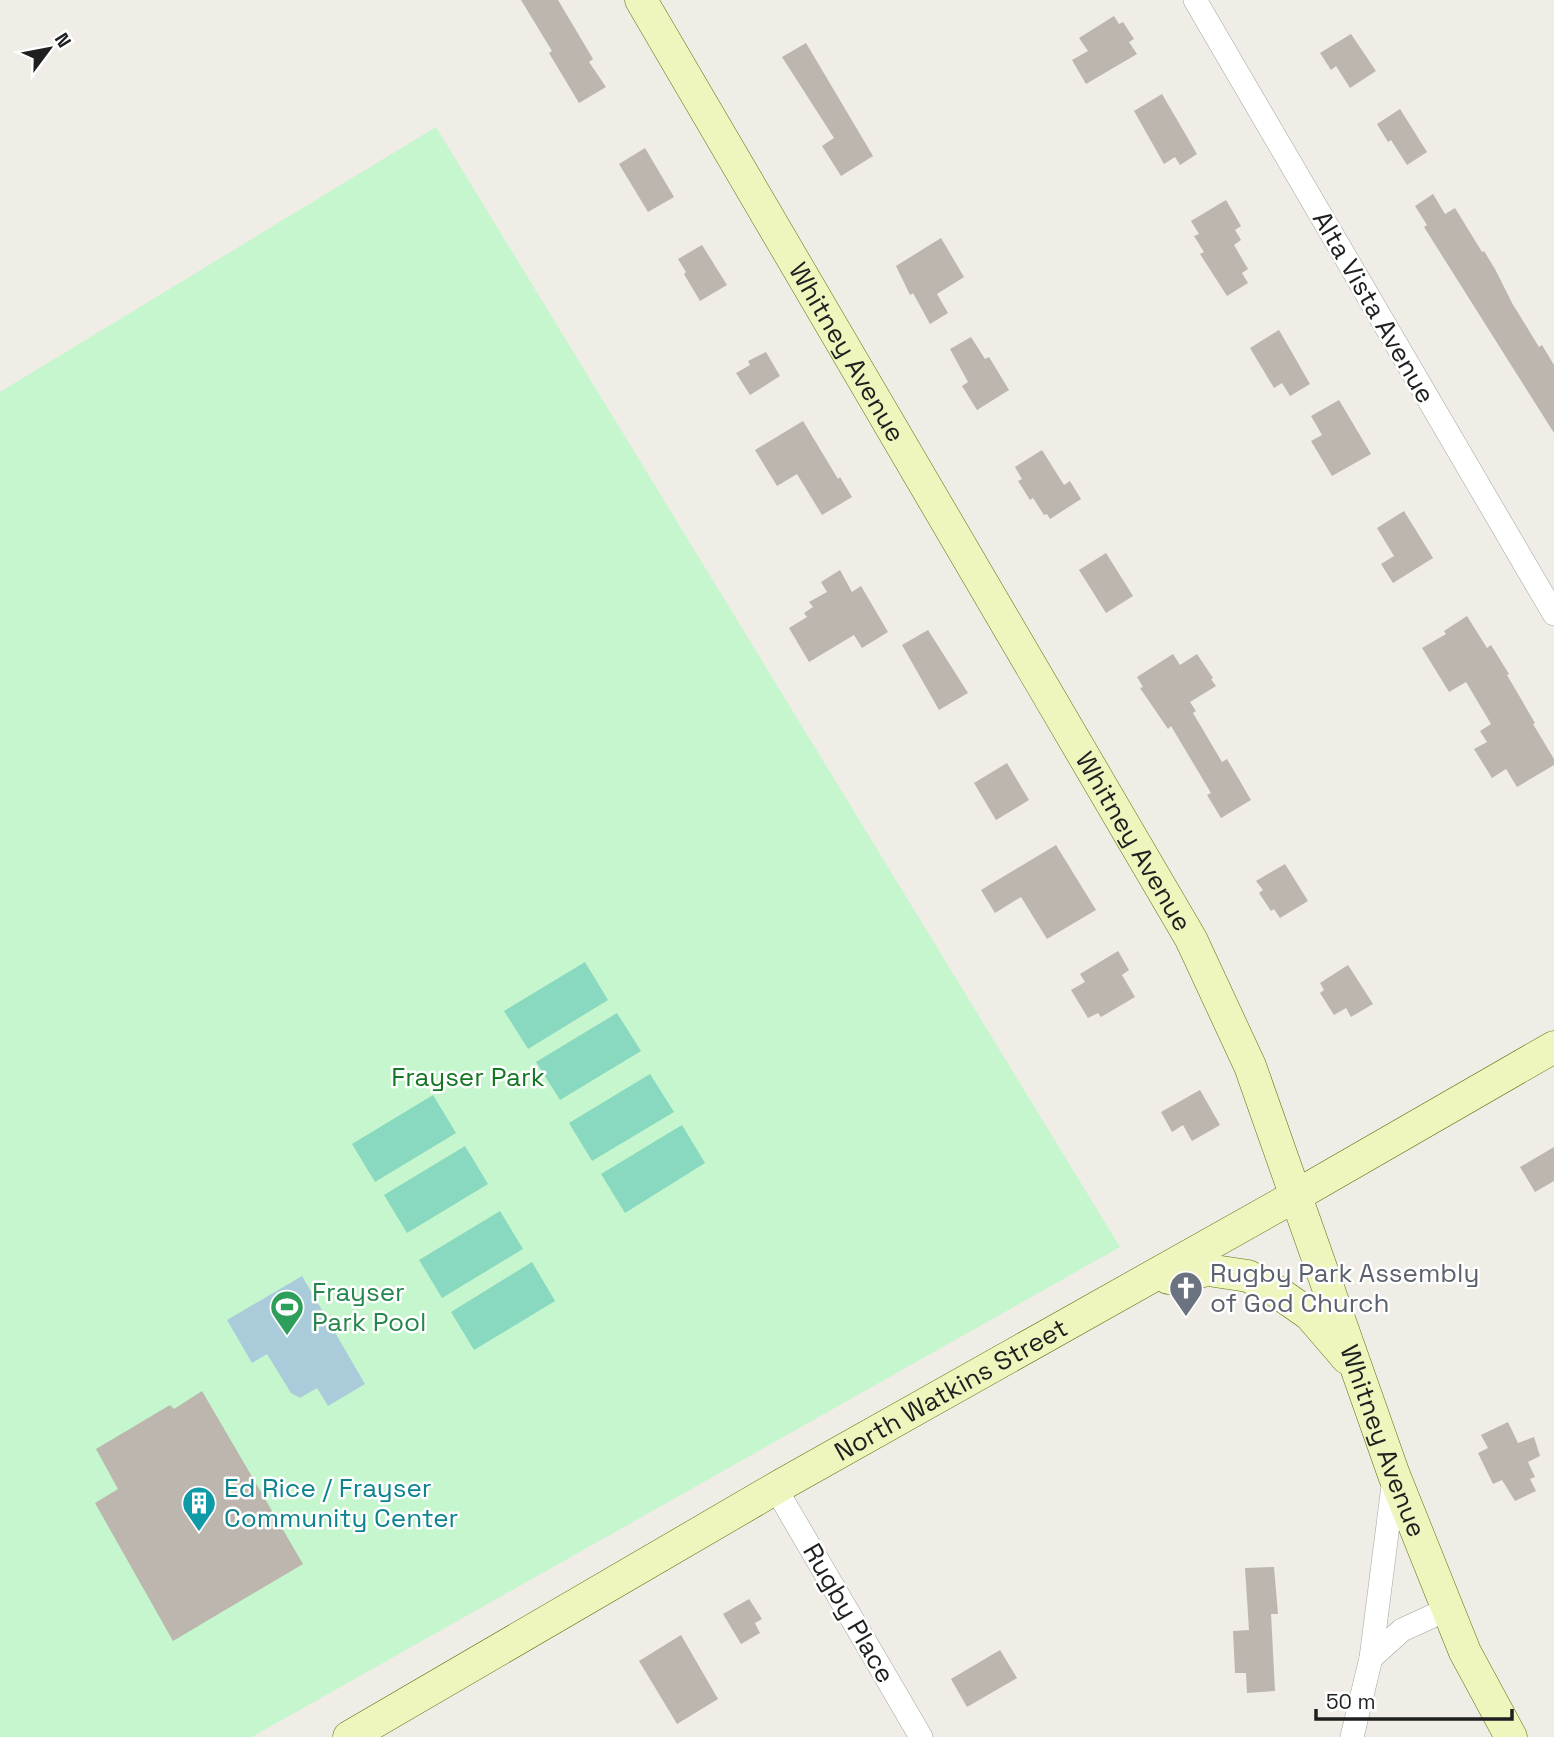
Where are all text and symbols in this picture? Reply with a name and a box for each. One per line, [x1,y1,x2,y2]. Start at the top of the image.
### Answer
north arrow [14,14,84,84]
text: N [49,28,77,52]
street label: Alta Vista Avenue [1305,205,1443,409]
street label: Whitney Avenue [781,256,913,448]
street label: Whitney Avenue [1068,745,1200,937]
park label: Frayser Park [391,1060,545,1094]
place label: Rugby Park Assembly of God Church [1210,1256,1479,1320]
church icon: Rugby Park Assembly of God Church [1167,1269,1205,1318]
place label: Frayser Park Pool [312,1275,426,1339]
sports icon: Frayser Park Pool [268,1288,306,1337]
street label: North Watkins Street [828,1310,1074,1469]
street label: Whitney Avenue [1332,1340,1434,1542]
place label: Ed Rice / Frayser Community Center [224,1471,458,1535]
building icon: Ed Rice / Frayser Community Center [180,1484,218,1533]
street label: Rugby Place [795,1537,903,1689]
scale bar [1316,1678,1512,1722]
text: 50 m [1326,1688,1376,1715]

